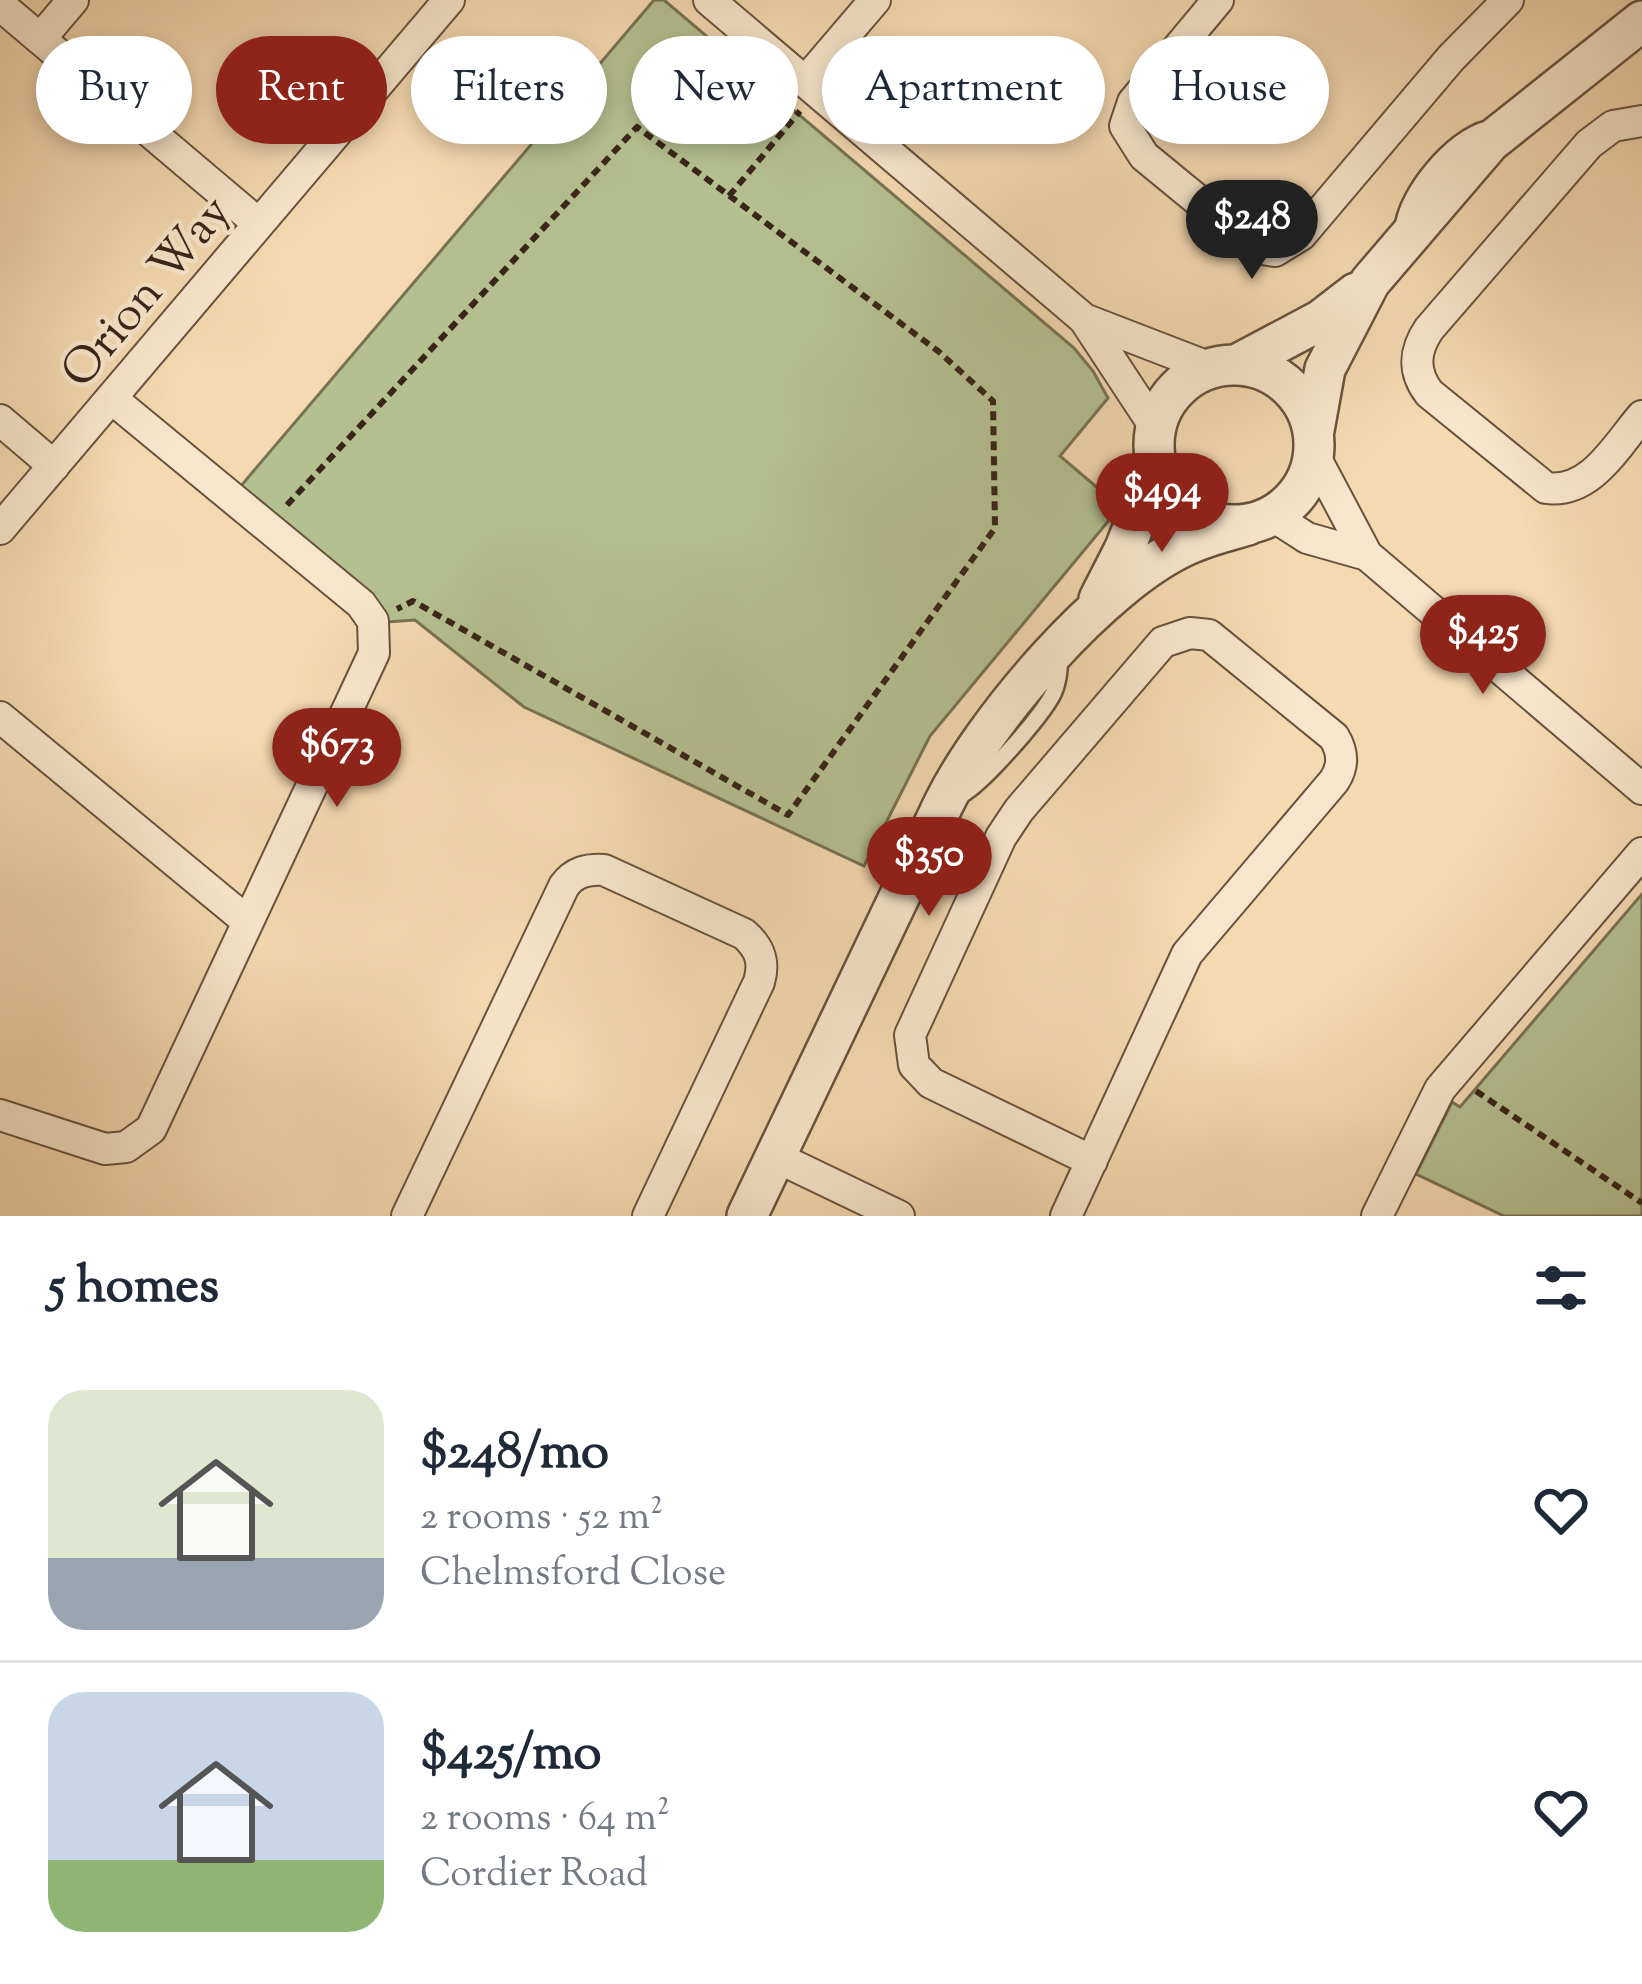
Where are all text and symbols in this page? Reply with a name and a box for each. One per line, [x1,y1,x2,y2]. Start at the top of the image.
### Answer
chip: Buy [36,36,192,144]
chip: Rent [216,36,387,144]
chip: Filters [411,36,607,144]
chip: New [631,36,798,144]
chip: Apartment [822,36,1105,144]
chip: House [1129,36,1329,144]
pin: $248 [1181,180,1323,282]
street label: Orion Way [47,182,250,405]
text: $248 [1213,191,1291,247]
pin: $494 [1091,453,1233,555]
text: $494 [1123,464,1201,520]
pin: $425 [1412,595,1554,697]
text: $425 [1447,606,1519,662]
pin: $673 [266,708,408,810]
text: $673 [299,719,375,775]
pin: $350 [858,817,1000,919]
text: $350 [894,828,964,884]
text: 5 homes [48,1252,219,1325]
icon: filters [1528,1255,1594,1321]
text: $248/mo [420,1418,609,1491]
icon: home [144,1438,288,1582]
icon: heart [1528,1477,1594,1543]
text: 2 rooms · 52 m² [420,1491,663,1547]
text: Chelmsford Close [420,1547,726,1603]
text: $425/mo [420,1719,601,1792]
icon: home [144,1740,288,1884]
icon: heart [1528,1779,1594,1845]
text: 2 rooms · 64 m² [420,1792,670,1848]
text: Cordier Road [420,1848,648,1904]

